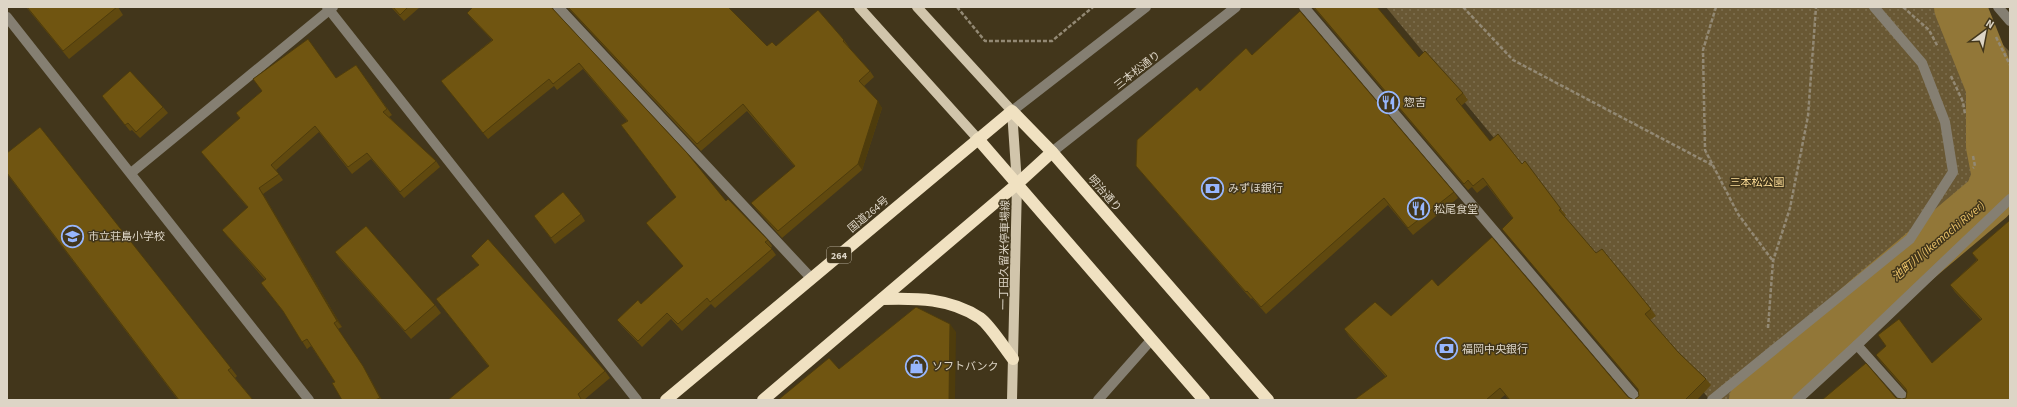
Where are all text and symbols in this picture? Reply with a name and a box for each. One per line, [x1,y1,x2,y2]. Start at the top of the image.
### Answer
north arrow [1965,12,2005,52]
text: N [1983,16,1997,32]
street label: 三本松通り [1111,48,1164,93]
restaurant icon: 惣吉 [1375,89,1401,115]
place label: 惣吉 [1404,95,1426,110]
street label: 明治通り [1085,172,1125,215]
bank icon: みずほ銀行 [1199,175,1225,201]
park label: 三本松公園 [1730,175,1785,190]
place label: みずほ銀行 [1228,181,1283,196]
street label: 国道264号 [845,193,892,236]
restaurant icon: 松尾食堂 [1405,196,1431,222]
water label: 池町川 (Ikemachi River) [1888,197,1989,286]
street label: 一丁田久留米停車場線 [996,200,1013,310]
place label: 松尾食堂 [1434,202,1478,217]
school or university icon: 市立荘島小学校 [59,223,85,249]
place label: 市立荘島小学校 [88,229,165,244]
road number: 264 [827,247,851,263]
bank icon: 福岡中央銀行 [1434,336,1460,362]
place label: 福岡中央銀行 [1462,342,1528,357]
shop icon: ソフトバンク [903,353,929,379]
place label: ソフトバンク [932,359,999,374]

